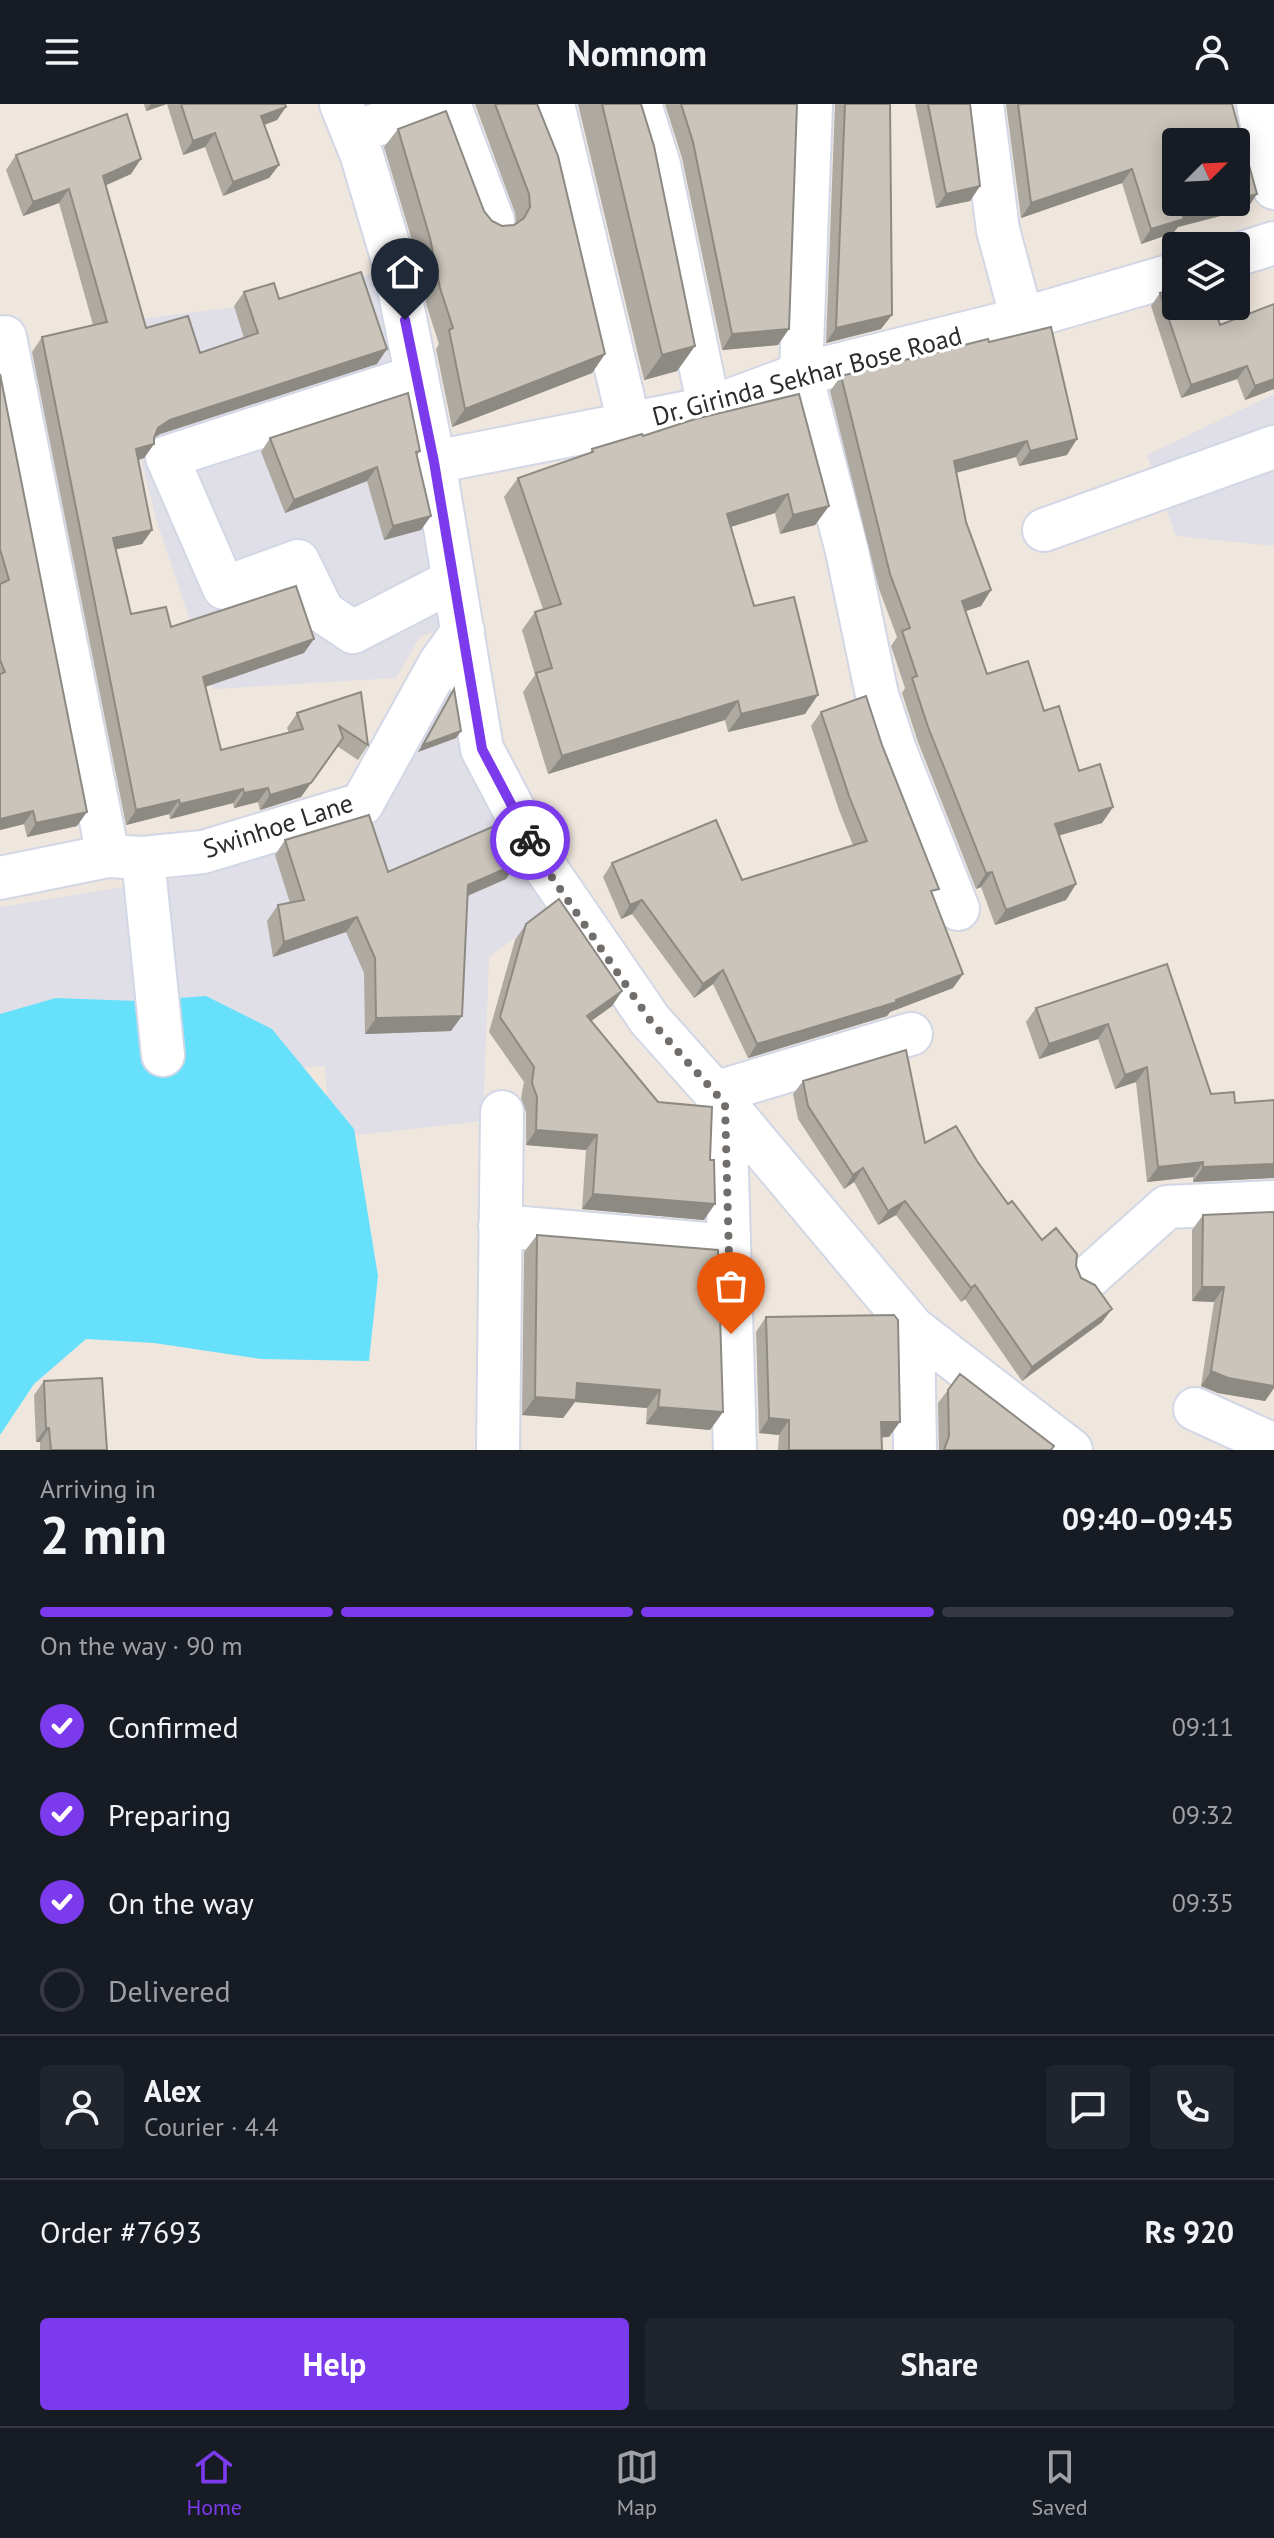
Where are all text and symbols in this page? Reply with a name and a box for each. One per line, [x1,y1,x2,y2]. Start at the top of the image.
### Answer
text: Nomnom [567,29,707,76]
icon: menu [40,30,84,74]
icon: person [1190,30,1234,74]
north arrow [1162,128,1250,216]
map controls [1162,128,1250,320]
button: layers [1162,232,1250,320]
pin [371,238,439,320]
icon: home [383,250,427,294]
street label: Dr. Girinda Sekhar Bose Road [648,318,965,433]
street label: Swinhoe Lane [199,786,357,865]
courier [490,800,570,880]
icon: bike [508,818,552,862]
pin [697,1252,765,1334]
icon: bag [709,1264,753,1308]
text: Arriving in [40,1472,156,1505]
text: 09:40–09:45 [1062,1499,1234,1538]
text: 2 min [40,1501,167,1568]
text: On the way · 90 m [40,1629,243,1662]
icon: check [40,1704,84,1748]
text: Confirmed [108,1707,239,1746]
text: 09:11 [1172,1710,1234,1743]
icon: check [40,1792,84,1836]
text: Preparing [108,1795,231,1834]
text: 09:32 [1172,1798,1234,1831]
icon: check [40,1880,84,1924]
text: On the way [108,1883,254,1922]
text: 09:35 [1172,1886,1234,1919]
text: Delivered [108,1971,231,2010]
button: person [40,2065,124,2149]
button: chat [1046,2065,1130,2149]
button: phone [1150,2065,1234,2149]
text: Alex [144,2071,201,2110]
text: Courier · 4.4 [144,2110,278,2143]
text: Order #7693 [40,2212,202,2251]
text: Rs 920 [1145,2212,1234,2251]
button: Help [40,2318,629,2410]
button: Share [645,2318,1234,2410]
tab: Home [186,2445,242,2521]
tab: Map [615,2445,659,2521]
tab: Saved [1032,2445,1088,2521]

